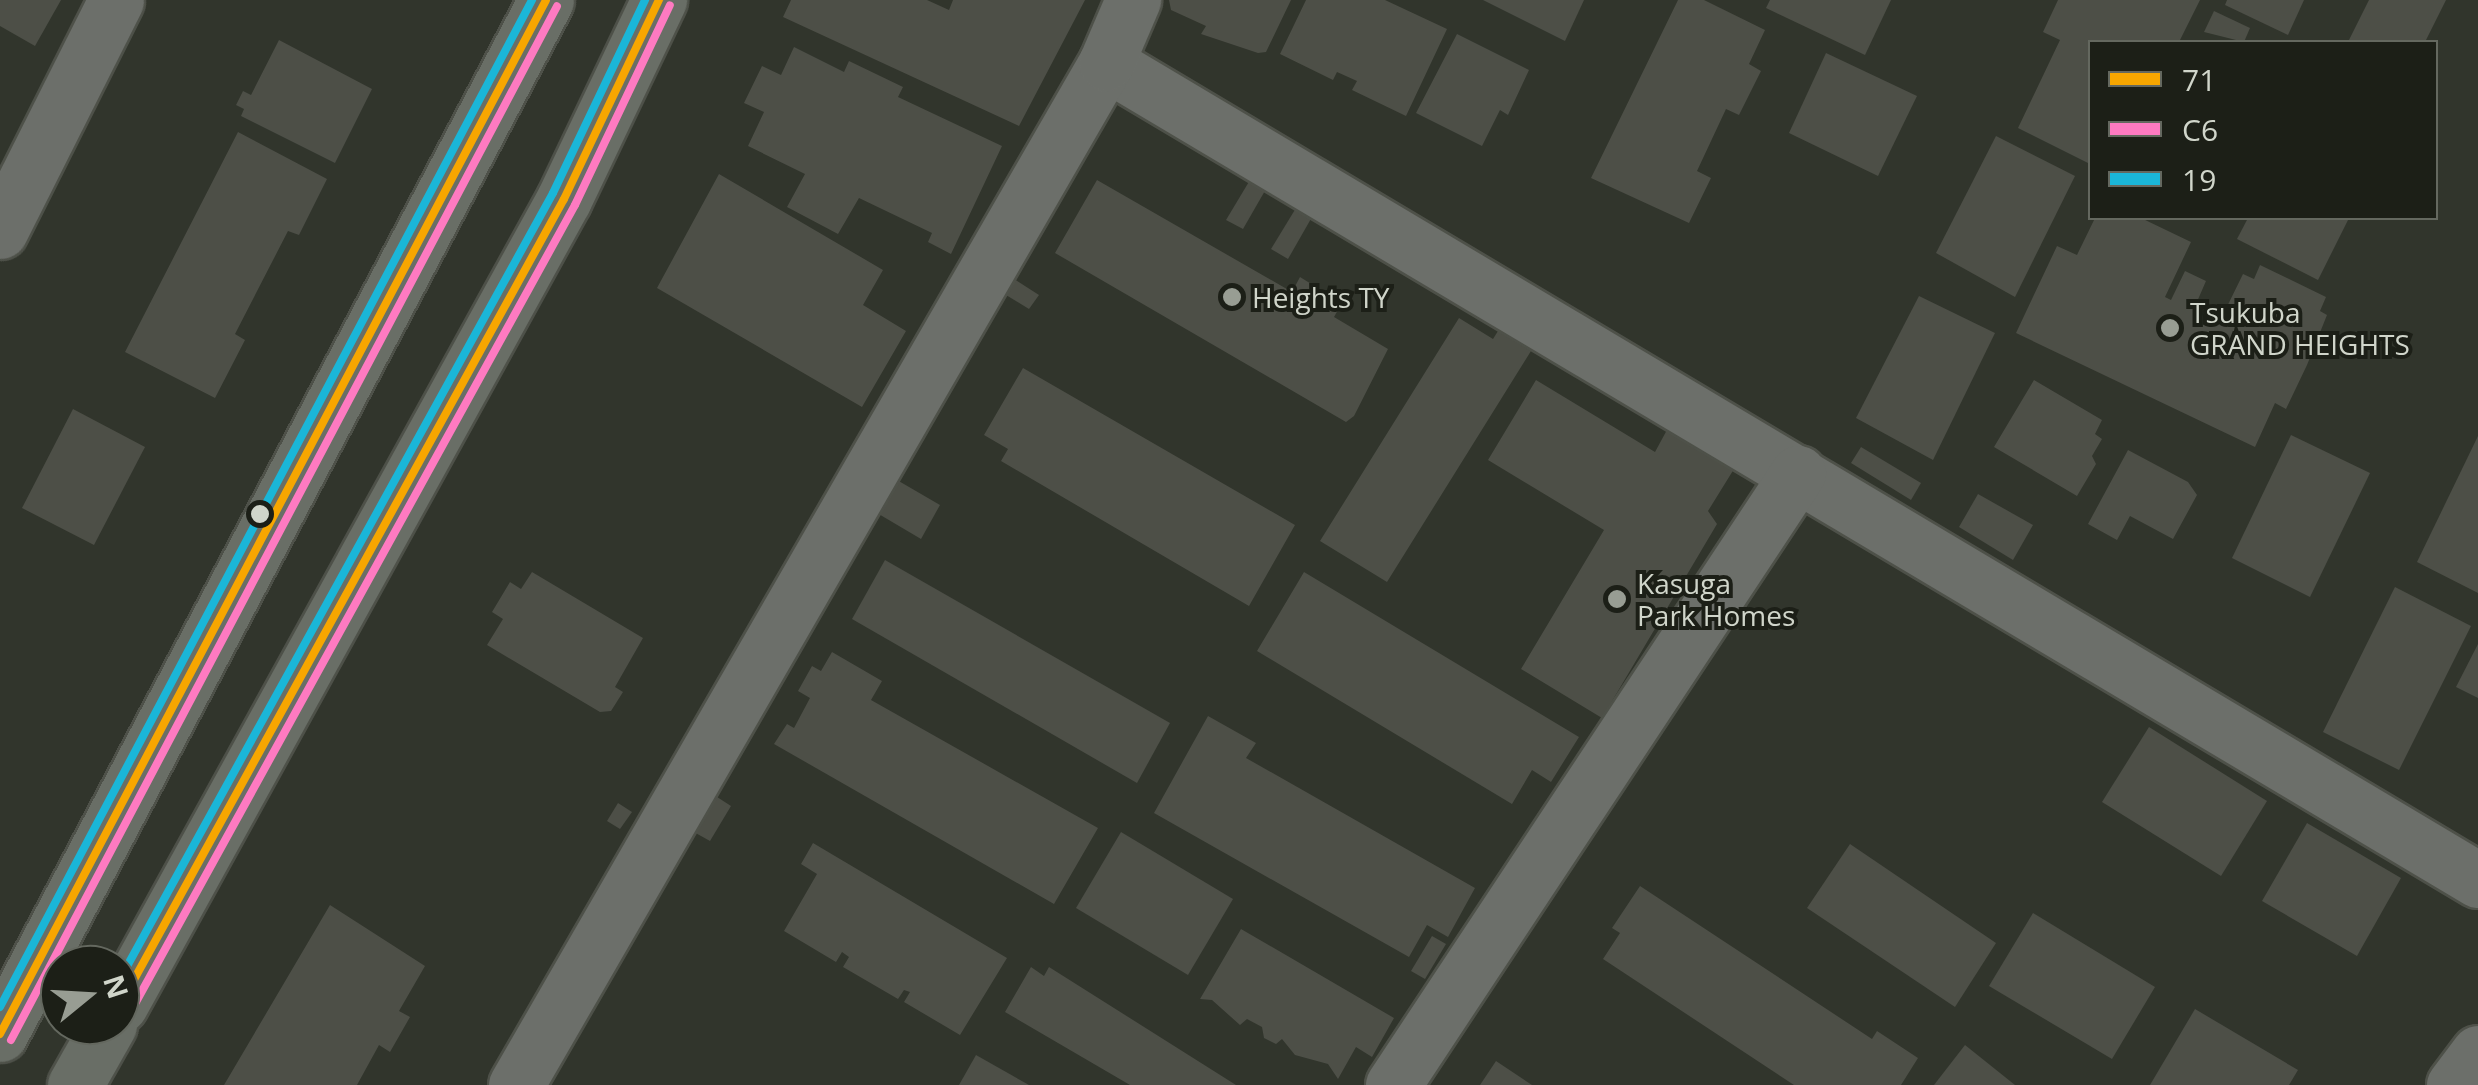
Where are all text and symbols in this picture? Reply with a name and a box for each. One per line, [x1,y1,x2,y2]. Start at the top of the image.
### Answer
legend [2088,40,2438,220]
text: 71 [2182,59,2216,100]
text: C6 [2182,109,2218,150]
text: 19 [2182,159,2216,200]
place label: Heights TY [1252,280,1389,314]
marker: Heights TY [1221,286,1243,308]
place label: Tsukuba GRAND HEIGHTS [2190,295,2410,361]
marker: Tsukuba GRAND HEIGHTS [2159,317,2181,339]
unlabelled marker [250,504,270,524]
place label: Kasuga Park Homes [1637,566,1795,632]
marker: Kasuga Park Homes [1606,588,1628,610]
north arrow [40,945,140,1045]
text: N [95,970,138,1003]

